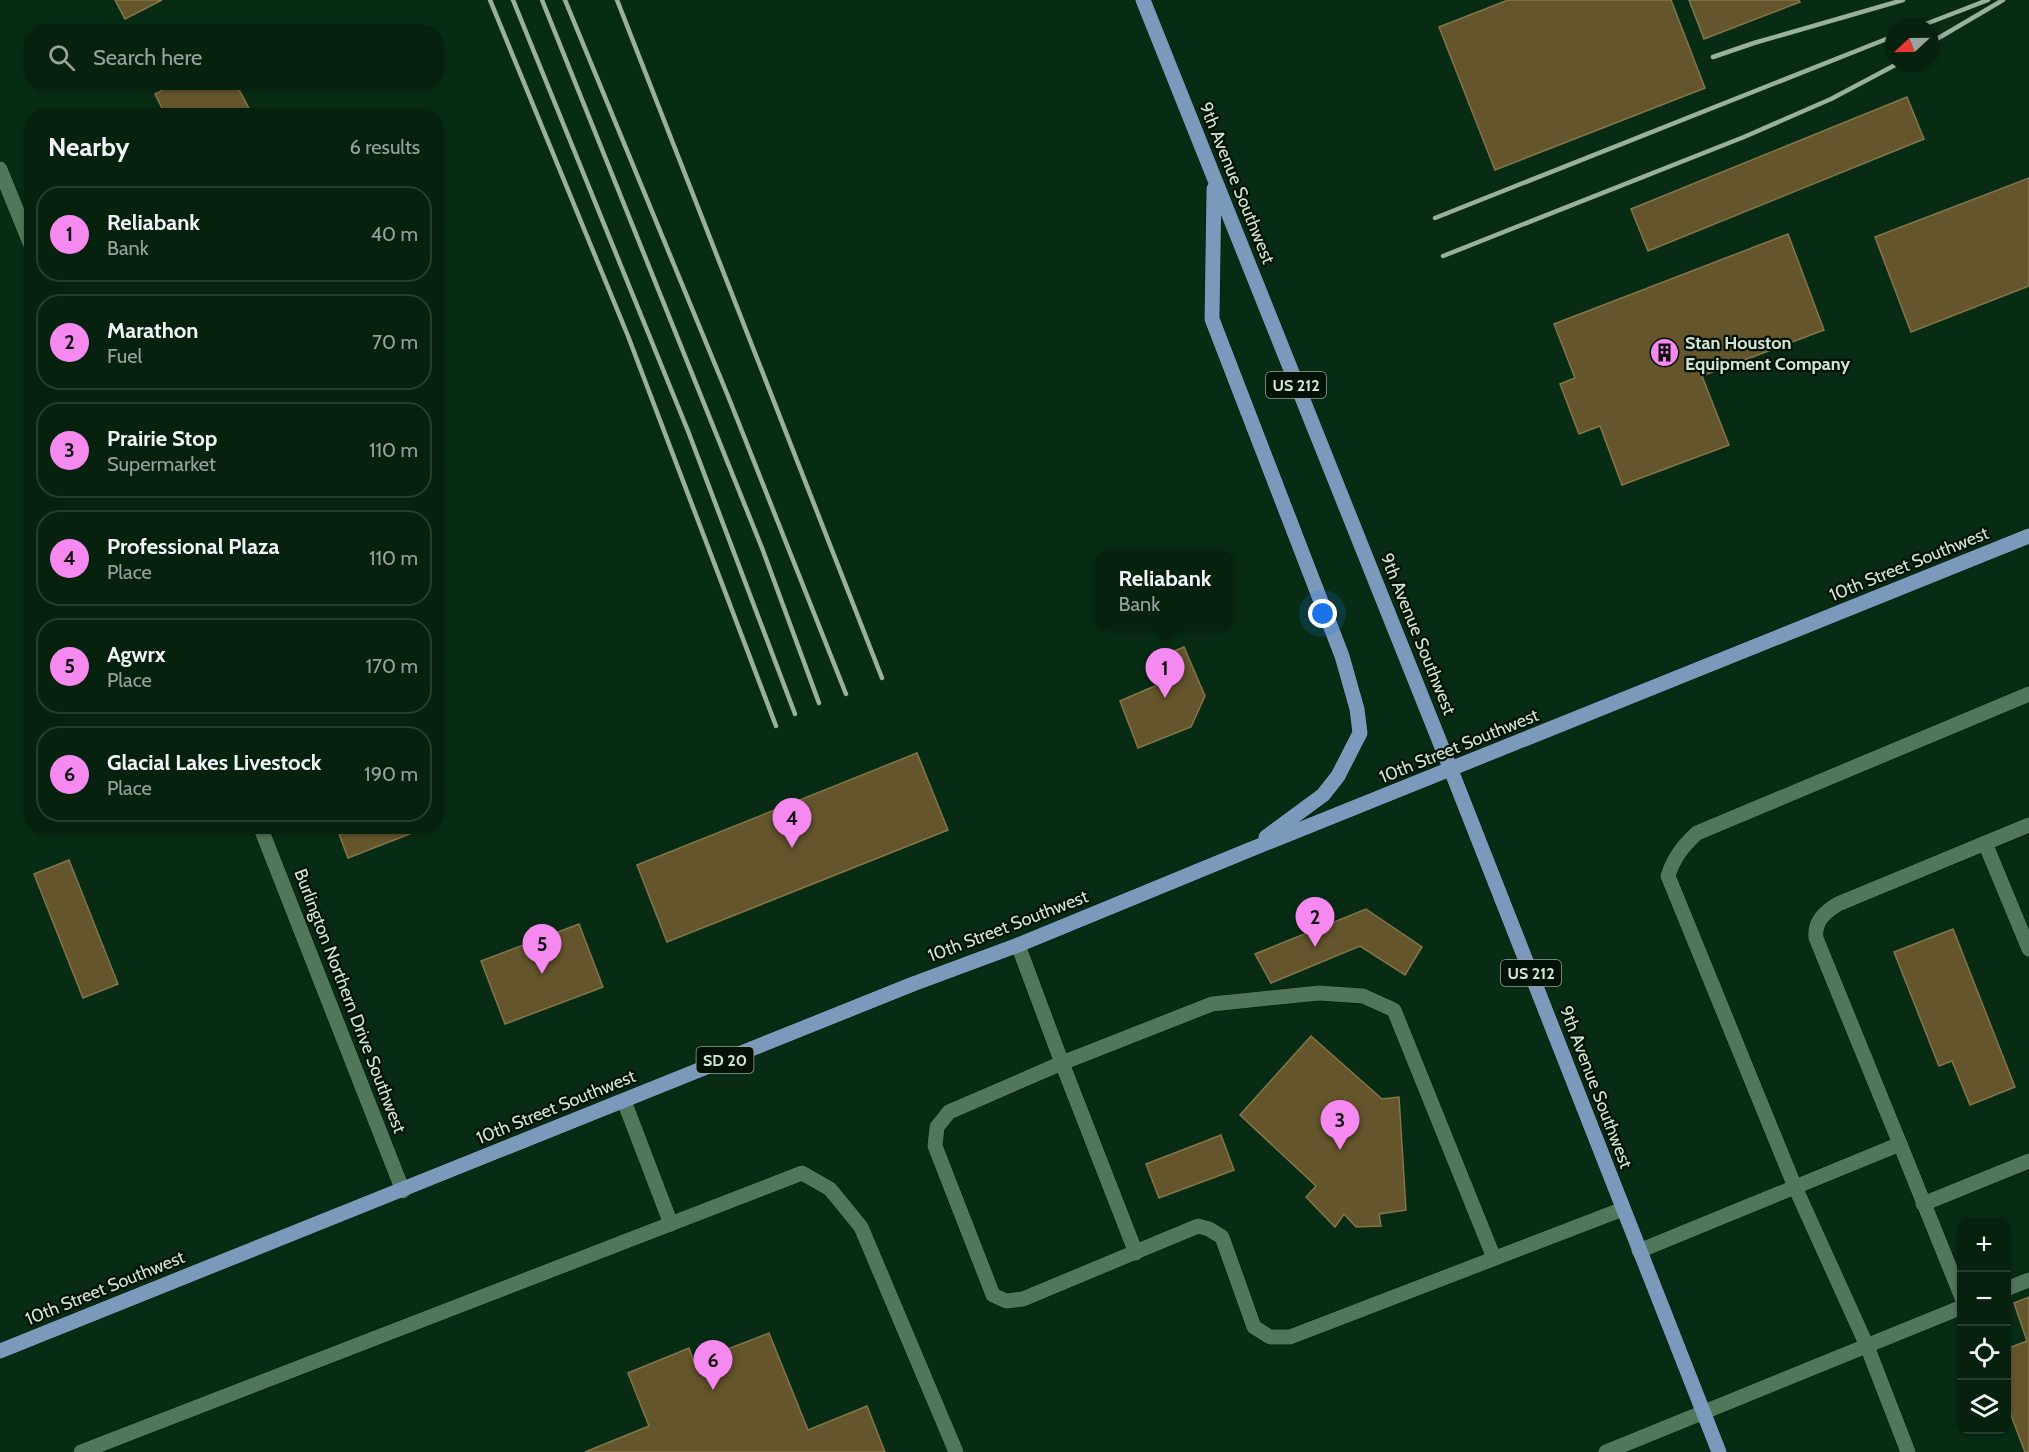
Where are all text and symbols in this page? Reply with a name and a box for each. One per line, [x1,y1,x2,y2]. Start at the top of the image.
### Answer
north arrow [1885,18,1939,72]
search box [24,24,444,90]
icon: search [45,41,78,74]
text: Search here [93,44,202,71]
street label: 9th Avenue Southwest [1194,99,1280,267]
text: Nearby [48,131,129,163]
text: 6 results [349,135,420,159]
text: Reliabank [107,209,200,236]
text: 1 [66,222,73,246]
text: 40 m [370,222,418,246]
text: Bank [107,236,149,260]
text: Marathon [107,317,198,344]
text: 2 [64,330,75,354]
text: 70 m [372,330,418,354]
place label: Stan Houston Equipment Company [1685,332,1850,375]
building icon: Stan Houston Equipment Company [1648,337,1680,369]
text: Fuel [107,344,142,368]
road number: US 212 [1266,372,1326,398]
text: Prairie Stop [107,425,217,452]
text: 3 [64,438,75,462]
text: 110 m [369,438,418,462]
text: Supermarket [107,452,216,476]
street label: 10th Street Southwest [1826,522,1992,606]
text: Professional Plaza [107,533,279,560]
text: 4 [63,546,76,570]
text: 110 m [369,546,418,570]
street label: 9th Avenue Southwest [1375,550,1461,718]
popup [1096,551,1234,629]
text: Place [107,560,152,584]
text: Reliabank [1118,565,1212,592]
text: Bank [1118,592,1160,616]
your location [1308,599,1337,628]
text: Agwrx [107,641,166,668]
pin: 1 [1146,648,1184,698]
text: 5 [64,654,75,678]
text: 170 m [366,654,418,678]
text: Place [107,668,152,692]
street label: 10th Street Southwest [1376,704,1542,788]
text: Glacial Lakes Livestock [107,749,321,776]
text: 6 [64,762,75,786]
text: 190 m [364,762,418,786]
text: Place [107,776,152,800]
pin: 4 [772,798,812,848]
street label: Burlington Northern Drive Southwest [289,866,411,1136]
street label: 10th Street Southwest [925,885,1091,967]
pin: 2 [1296,898,1334,947]
pin: 5 [522,924,562,974]
road number: US 212 [1501,960,1561,986]
street label: 9th Avenue Southwest [1555,1003,1637,1171]
road number: SD 20 [696,1047,754,1073]
street label: 10th Street Southwest [473,1065,639,1149]
pin: 3 [1320,1100,1360,1150]
map controls [1957,1218,2011,1434]
button: + [1957,1218,2011,1272]
street label: 10th Street Southwest [22,1246,188,1330]
button: − [1957,1272,2011,1326]
button: locate [1957,1326,2011,1380]
pin: 6 [694,1340,732,1390]
button: layers [1957,1380,2011,1434]

